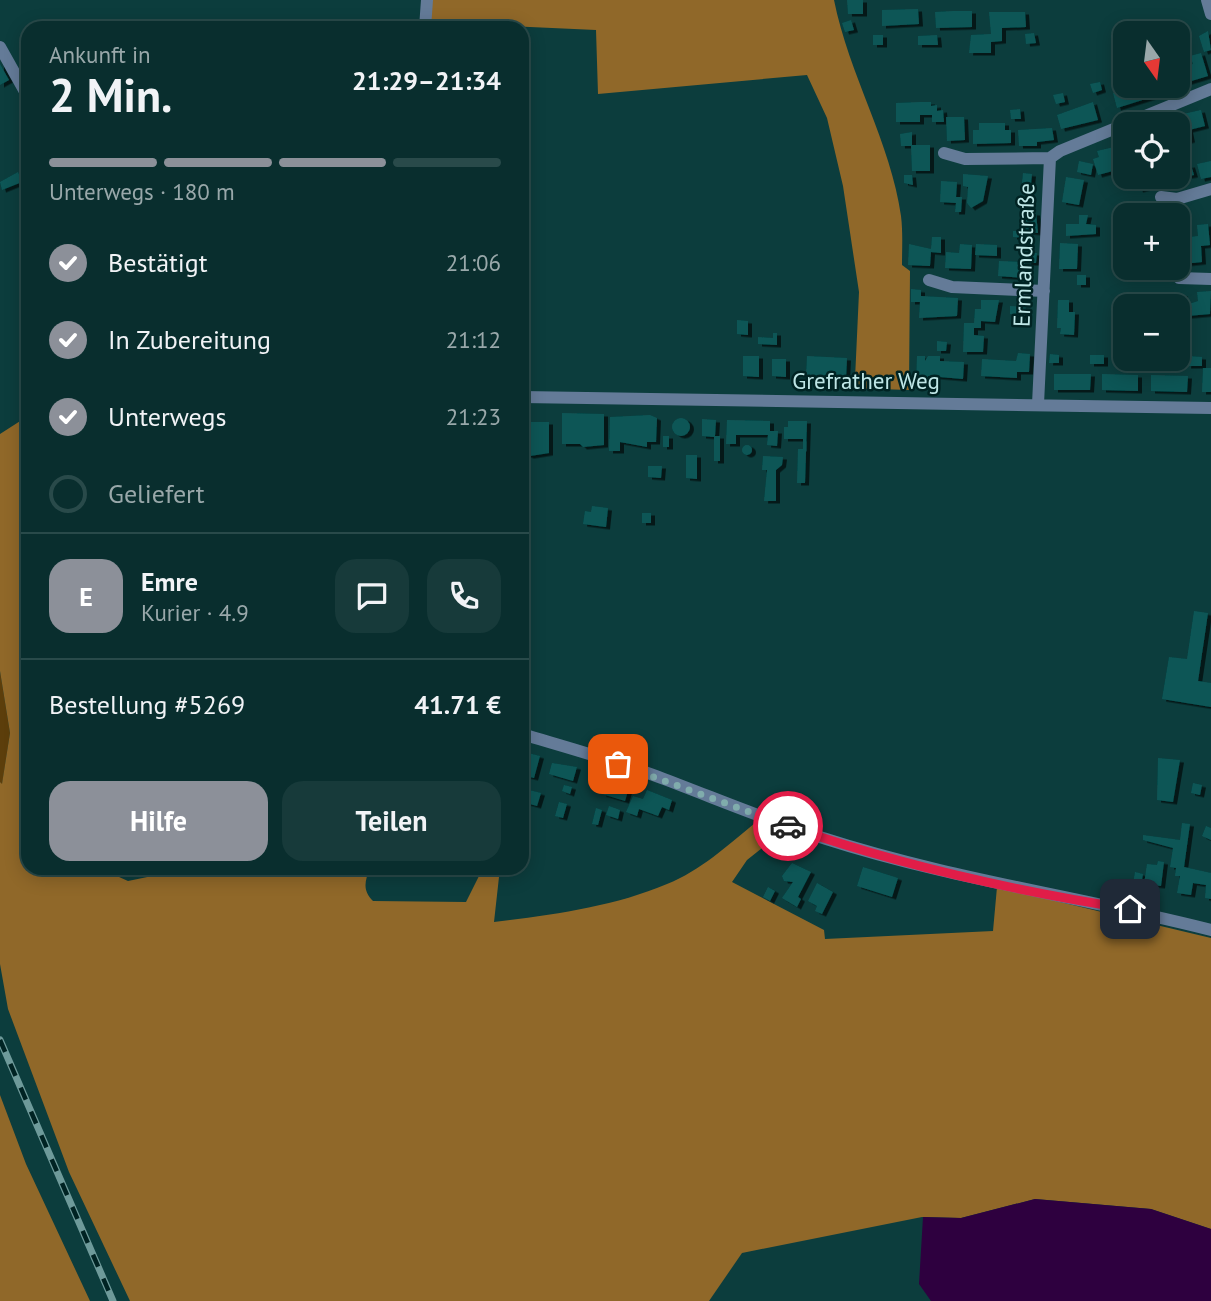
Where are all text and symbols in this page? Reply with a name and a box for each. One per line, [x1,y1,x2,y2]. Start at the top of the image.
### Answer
north arrow [1113,21,1190,98]
map controls [1113,21,1190,371]
text: Ankunft in [49,40,151,69]
text: 21:29–21:34 [352,64,501,97]
text: 2 Min. [49,65,172,125]
button: locate [1113,112,1190,189]
text: Unterwegs · 180 m [49,177,235,206]
street label: Ermlandstraße [1006,183,1041,327]
button: + [1113,203,1190,280]
icon: check [49,244,87,282]
text: Bestätigt [108,246,208,279]
text: 21:06 [446,248,501,277]
button: − [1113,294,1190,371]
icon: check [49,321,87,359]
text: In Zubereitung [108,323,271,356]
text: 21:12 [446,325,501,354]
street label: Grefrather Weg [792,366,940,395]
icon: check [49,398,87,436]
text: Unterwegs [108,400,226,433]
text: 21:23 [446,402,501,431]
text: Geliefert [108,477,205,510]
button: chat [335,559,409,633]
button: phone [427,559,501,633]
text: Emre [141,565,198,598]
text: E [79,580,93,613]
text: Kurier · 4.9 [141,598,249,627]
text: Bestellung #5269 [49,688,245,721]
text: 41.71 € [414,688,501,721]
pin [588,734,648,794]
icon: bag [599,745,637,783]
button: Hilfe [49,781,268,861]
button: Teilen [282,781,501,861]
courier [753,791,823,861]
icon: car [769,807,807,845]
pin [1100,879,1160,939]
icon: home [1111,890,1149,928]

